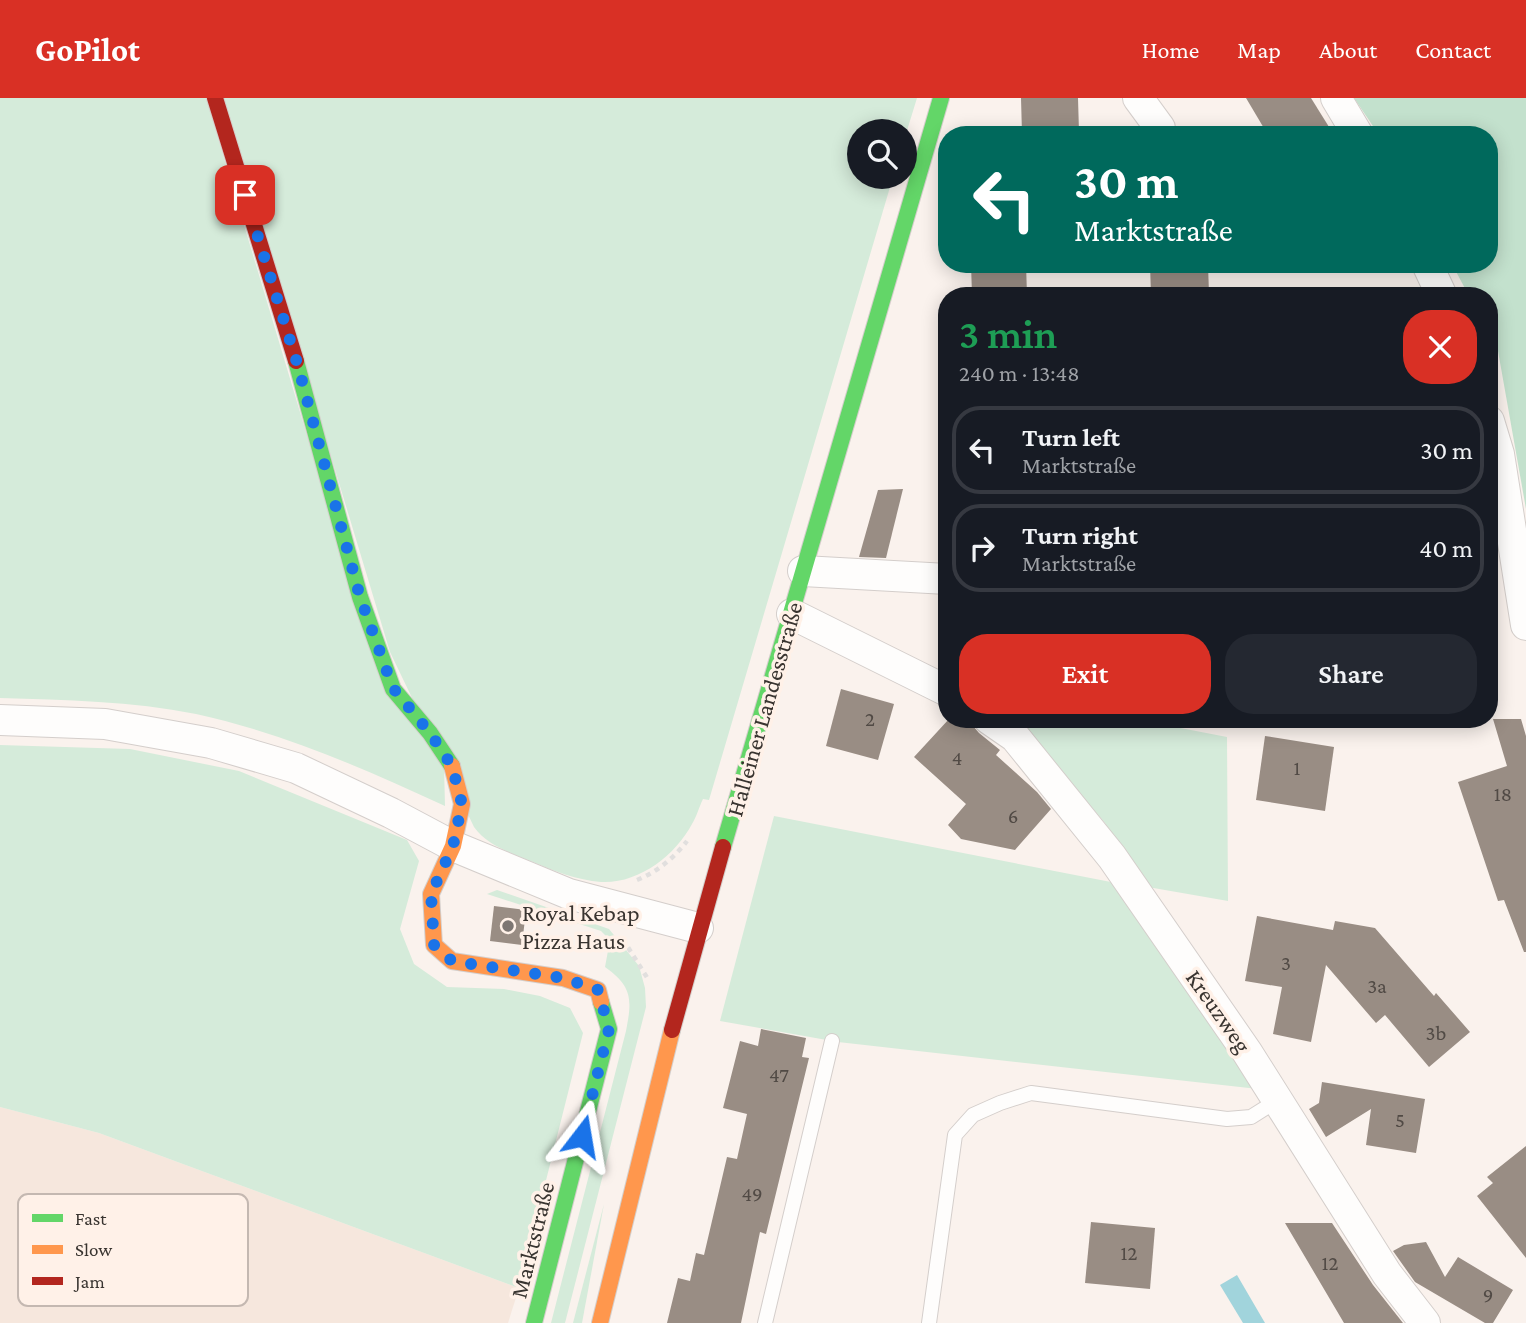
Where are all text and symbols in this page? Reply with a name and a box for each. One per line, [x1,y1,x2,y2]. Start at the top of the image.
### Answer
text: GoPilot [35,31,140,68]
text: Home [1142,36,1199,63]
text: Map [1237,36,1281,63]
text: About [1319,36,1377,63]
text: Contact [1415,36,1491,63]
map controls [847,119,917,189]
button: search [847,119,917,189]
icon: left [959,154,1050,245]
text: 30 m [1074,154,1179,209]
pin [215,165,275,225]
icon: arrive [226,176,264,214]
text: Marktstraße [1074,212,1233,248]
text: 3 min [959,310,1057,357]
button: close [1403,310,1477,384]
text: 240 m · 13:48 [959,360,1080,386]
text: Turn left [1022,423,1120,452]
icon: left [963,431,1001,469]
text: 30 m [1420,436,1473,465]
text: Marktstraße [1022,452,1136,478]
text: Turn right [1022,521,1138,550]
icon: right [963,529,1001,567]
text: 40 m [1419,534,1473,563]
text: Marktstraße [1022,550,1136,576]
street label: Halleiner Landesstraße [720,599,808,819]
button: Exit [959,634,1211,714]
button: Share [1225,634,1477,714]
house number: 2 [865,707,875,731]
house number: 4 [952,746,962,770]
house number: 1 [1294,756,1301,780]
house number: 18 [1494,782,1512,806]
house number: 6 [1008,804,1018,828]
place label: Royal Kebap Pizza Haus [522,899,640,954]
marker: Royal Kebap Pizza Haus [500,918,516,934]
house number: 3 [1281,951,1291,975]
street label: Kreuzweg [1181,964,1257,1058]
house number: 3a [1367,974,1387,998]
house number: 3b [1426,1021,1446,1045]
house number: 47 [769,1063,789,1087]
position arrow [545,1099,619,1173]
house number: 5 [1395,1108,1405,1132]
street label: Marktstraße [505,1179,559,1301]
house number: 49 [741,1182,763,1206]
legend [18,1194,248,1306]
text: Fast [75,1208,107,1229]
text: Slow [75,1239,112,1260]
house number: 12 [1121,1241,1137,1265]
house number: 12 [1322,1251,1338,1275]
text: Jam [73,1271,105,1292]
house number: 9 [1483,1283,1493,1307]

